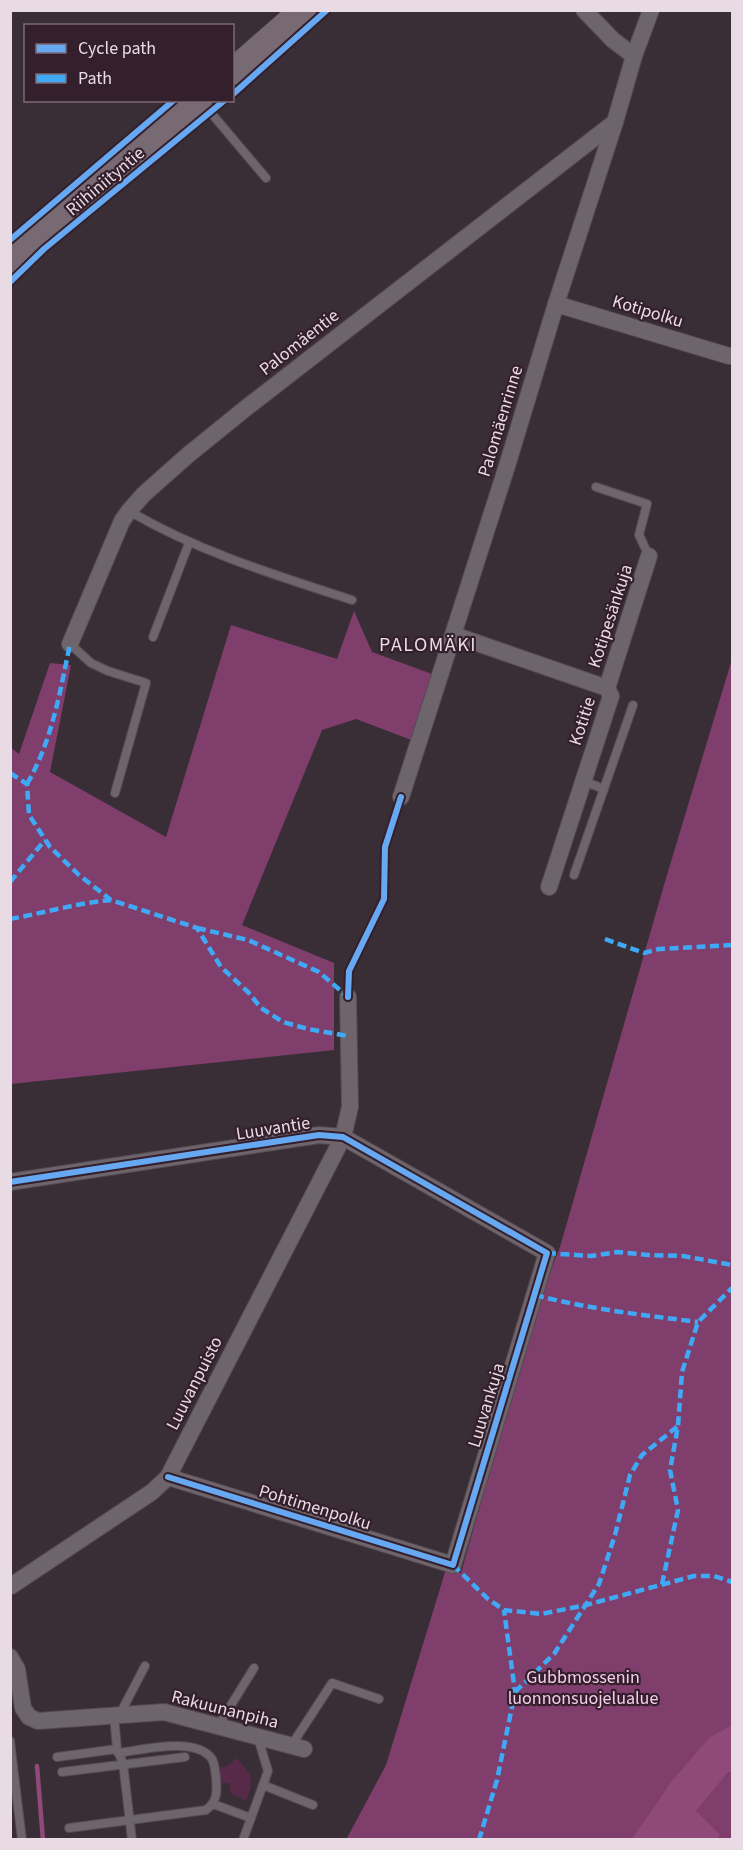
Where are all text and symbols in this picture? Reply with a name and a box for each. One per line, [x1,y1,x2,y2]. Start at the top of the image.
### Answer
legend [24,24,234,102]
text: Cycle path [78,36,156,61]
text: Path [78,66,112,91]
street label: Riihiniityntie [61,141,150,222]
street label: Kotipolku [609,289,686,334]
street label: Palomäentie [254,303,345,382]
street label: Palomäenrinne [472,362,529,480]
street label: Kotipesänkuja [582,561,639,671]
district label: PALOMÄKI [379,631,477,659]
street label: Kotitie [563,694,602,749]
street label: Luuvantie [234,1110,312,1147]
street label: Luuvanpuisto [160,1332,229,1434]
street label: Luuvankuja [462,1360,511,1450]
street label: Pohtimenpolku [256,1479,374,1536]
park label: Gubbmossenin luonnonsuojelualue [508,1665,658,1711]
street label: Rakuunanpiha [169,1684,281,1735]

